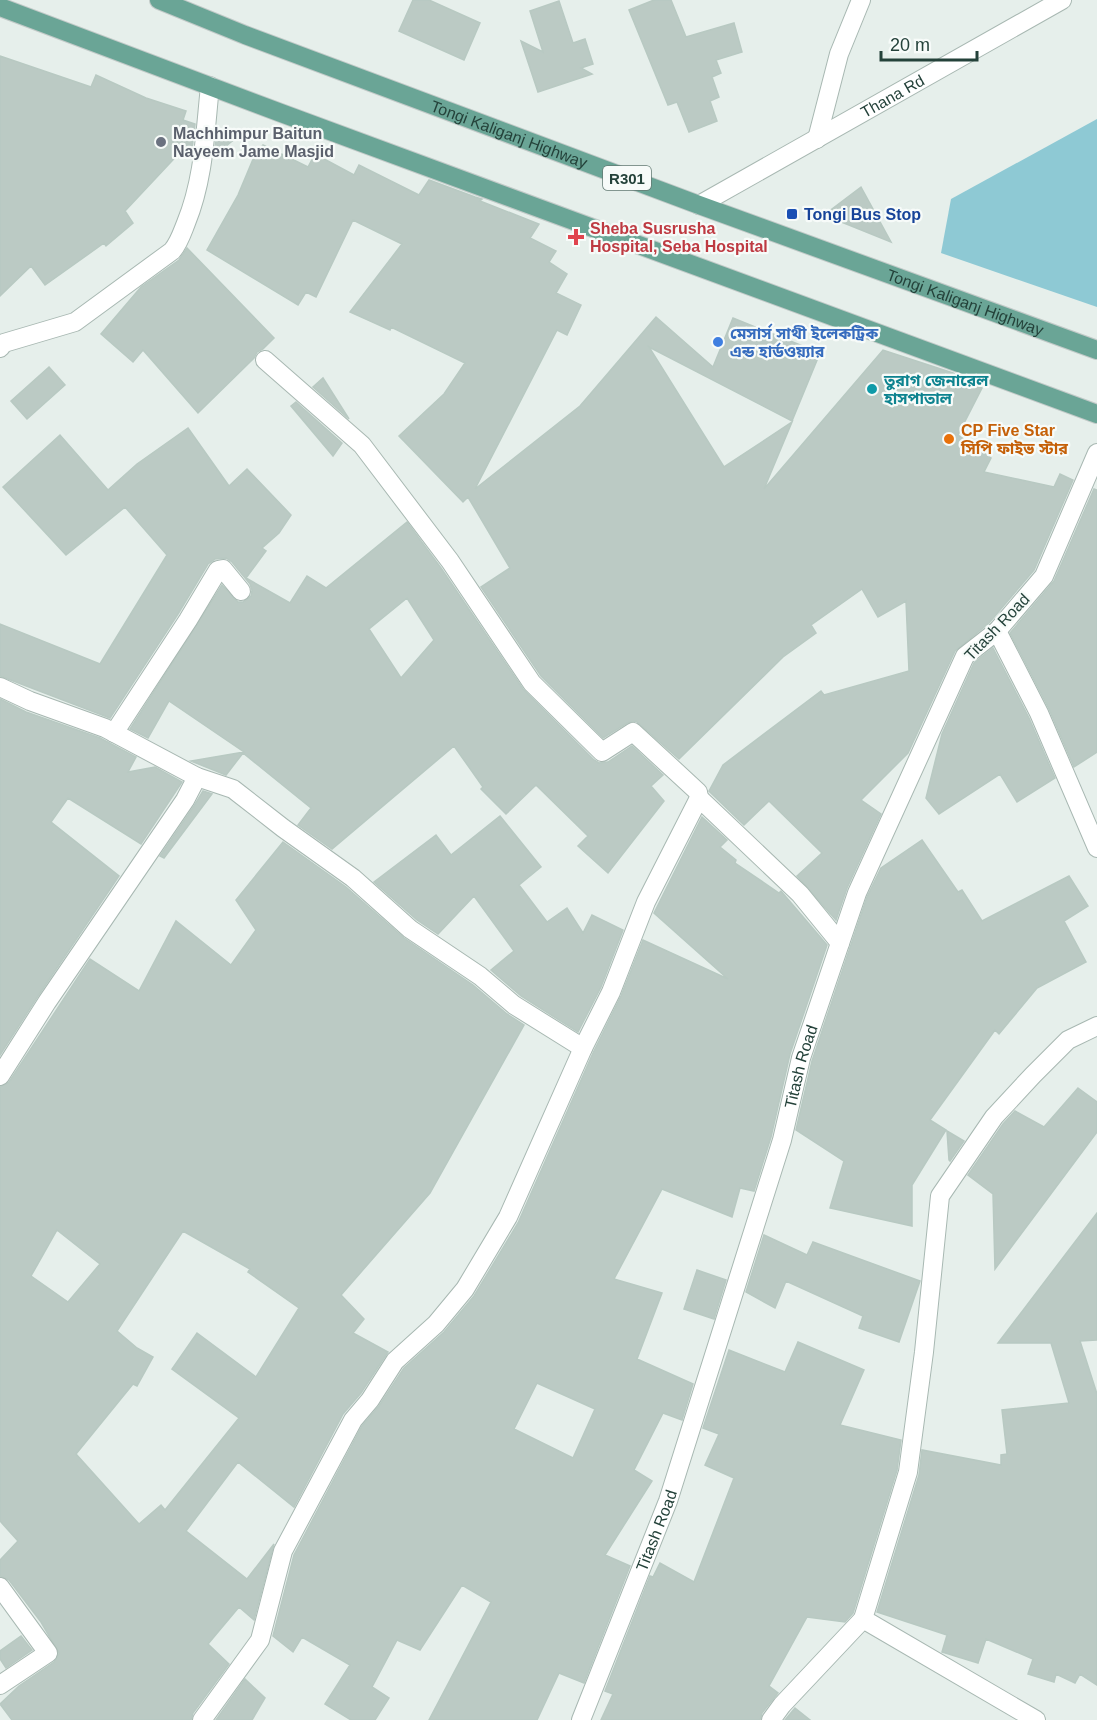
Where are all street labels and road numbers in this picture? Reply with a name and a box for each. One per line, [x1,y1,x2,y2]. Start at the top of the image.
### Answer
street label: Thana Rd [858,71,927,121]
street label: Tongi Kaliganj Highway [429,97,590,171]
road number: R301 [603,166,651,190]
street label: Tongi Kaliganj Highway [885,266,1046,338]
street label: Titash Road [961,590,1033,664]
street label: Titash Road [781,1023,820,1110]
street label: Titash Road [633,1488,679,1573]

